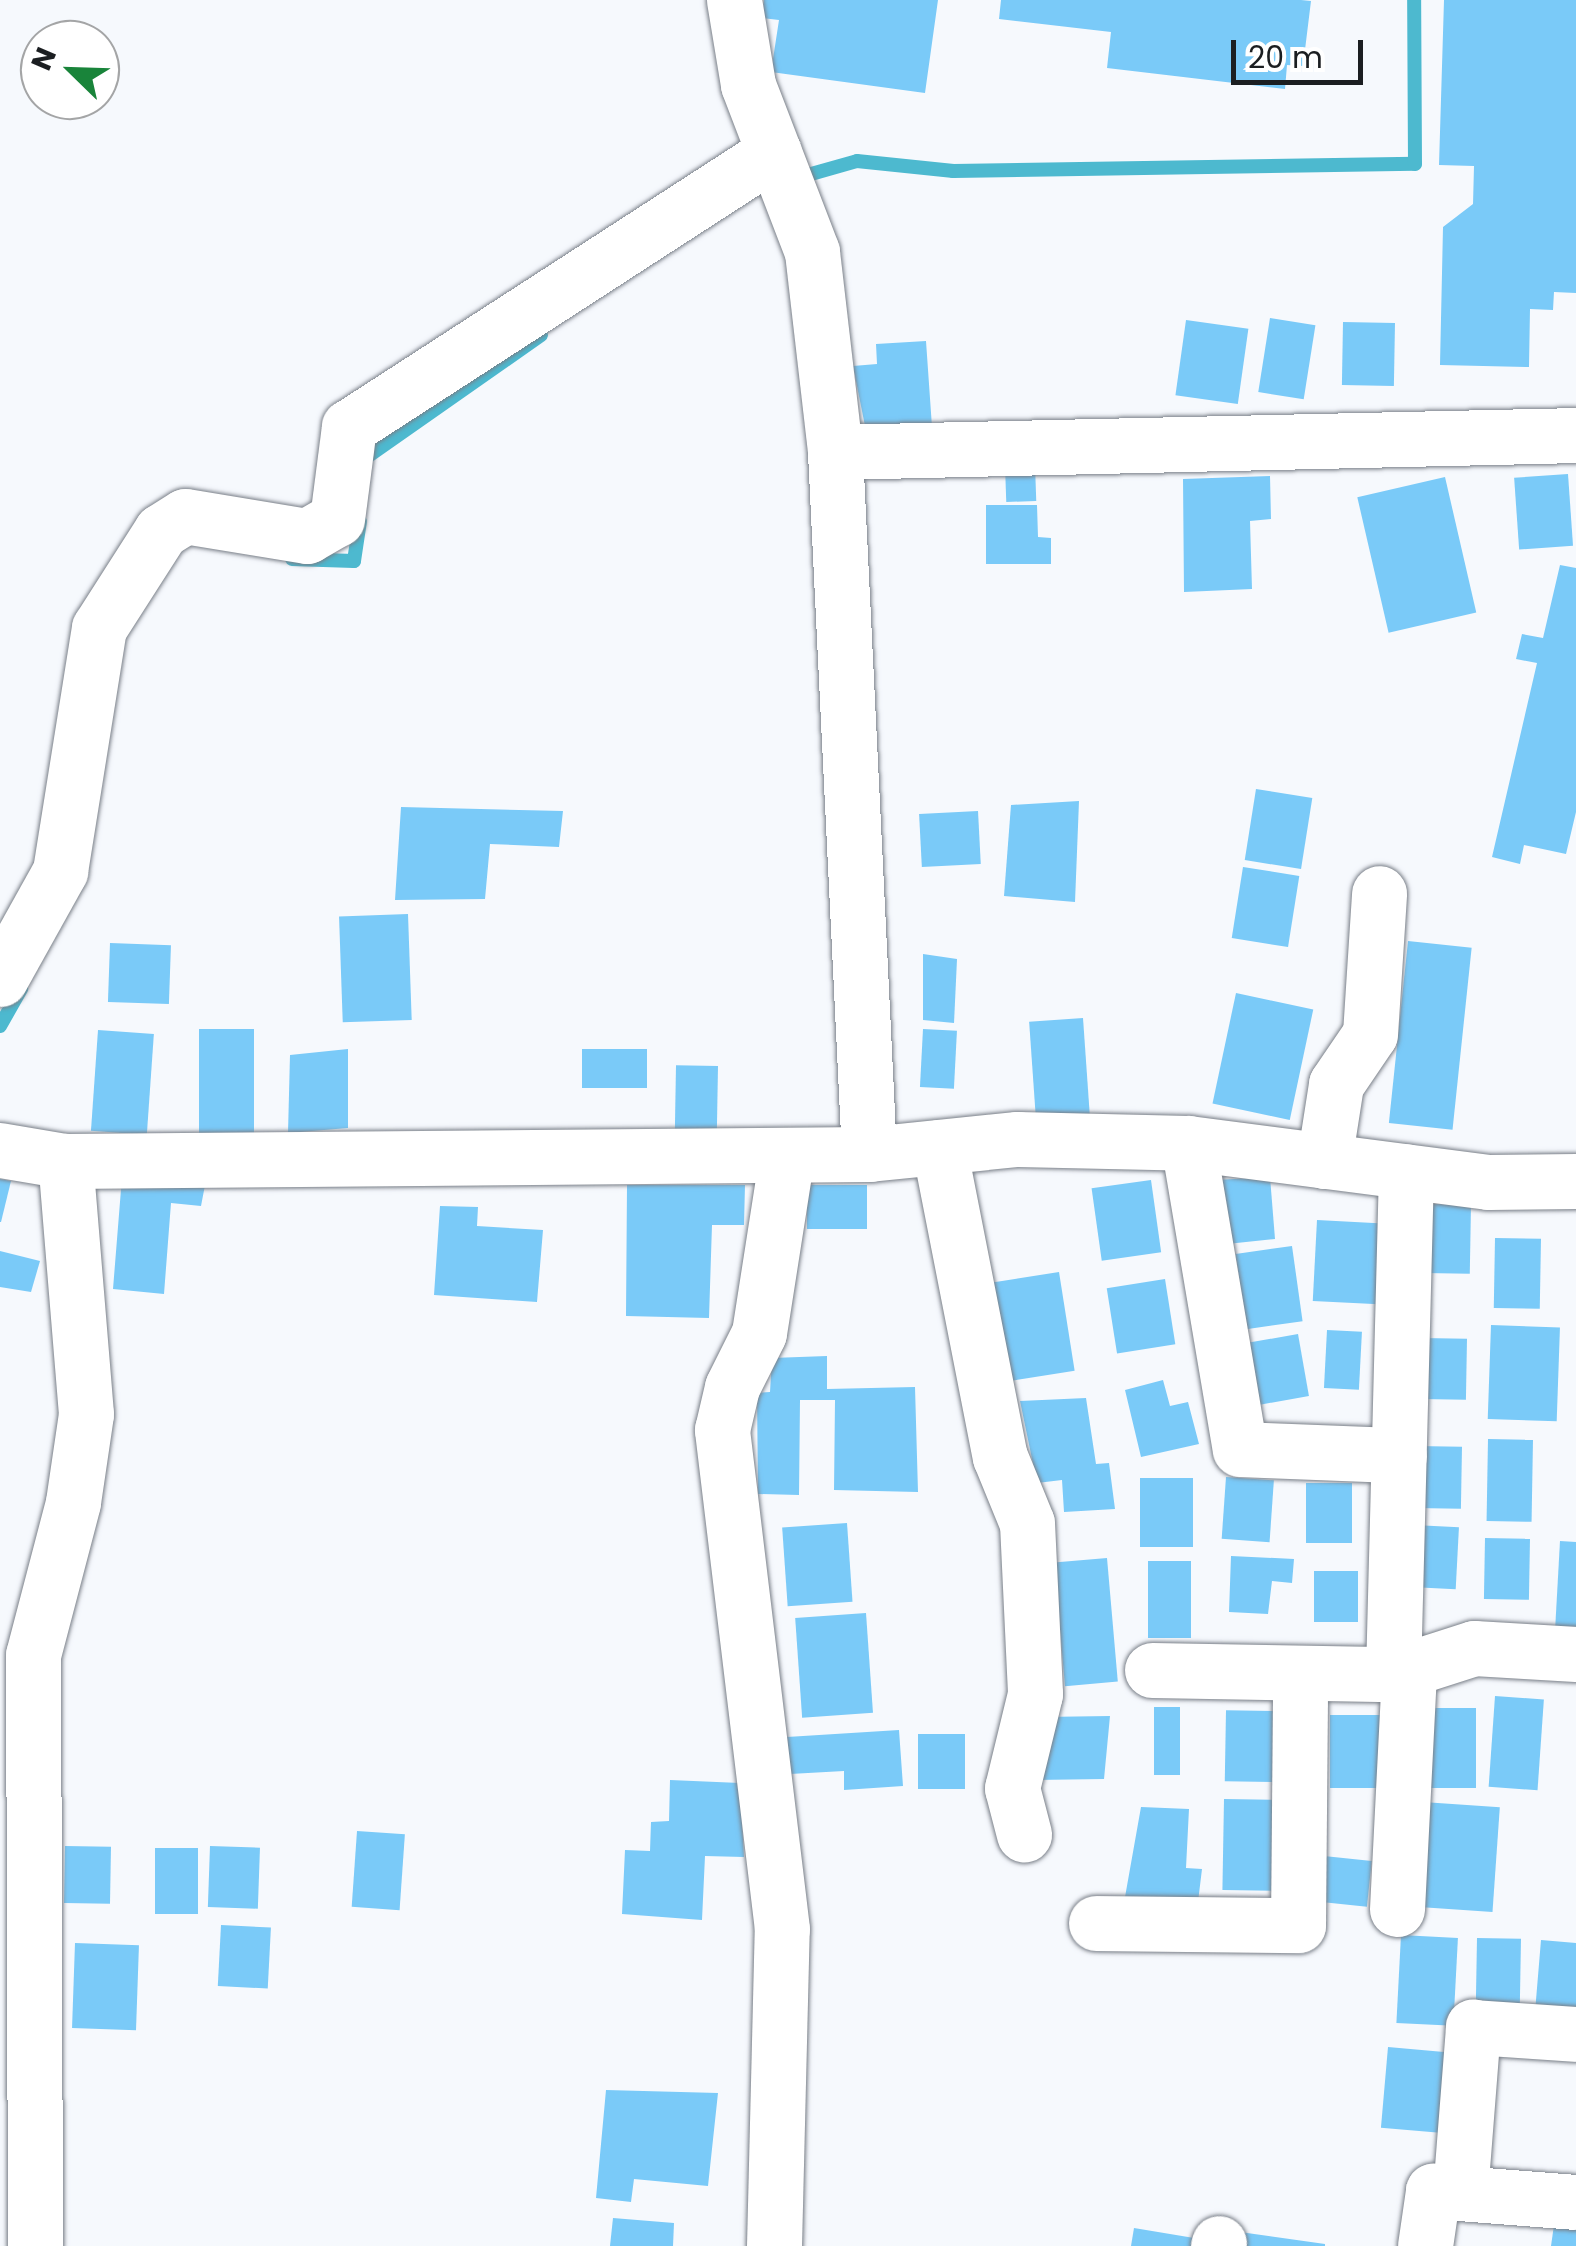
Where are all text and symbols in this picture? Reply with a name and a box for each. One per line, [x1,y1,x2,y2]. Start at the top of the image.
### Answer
north arrow [20,20,120,120]
scale bar [1236,20,1368,82]
text: 20 m [1248,36,1323,79]
text: N [22,42,66,76]

